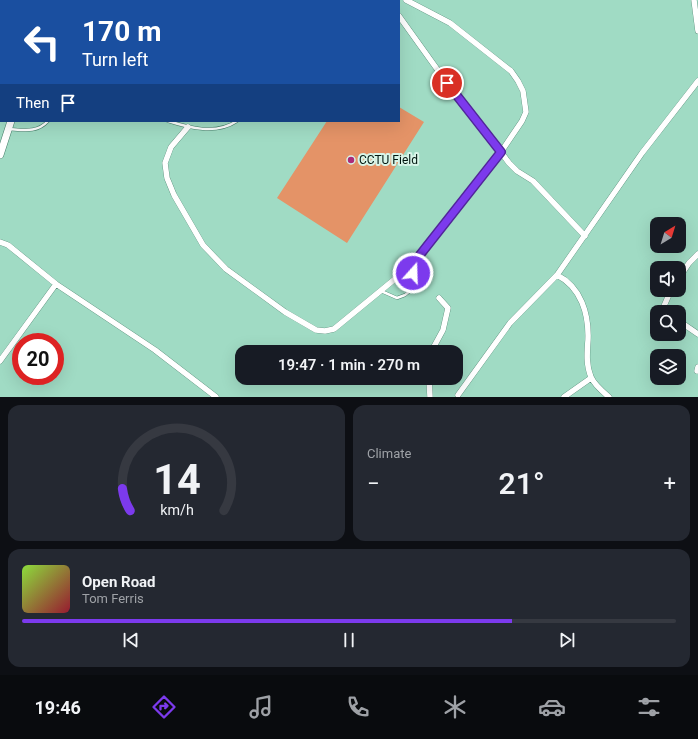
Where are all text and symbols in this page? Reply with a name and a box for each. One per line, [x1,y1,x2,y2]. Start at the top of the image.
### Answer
text: 170 m [82,15,161,48]
icon: left [16,16,68,68]
text: Turn left [82,49,148,70]
pin [430,66,464,100]
icon: arrive [436,72,458,94]
icon: arrive [57,92,79,114]
text: Then [16,94,49,112]
place label: CCTU Field [359,153,418,167]
marker: CCTU Field [346,155,356,165]
north arrow [650,217,686,253]
map controls [650,217,686,385]
position arrow [392,252,434,294]
button: sound [650,261,686,297]
button: search [650,305,686,341]
speed limit sign: 20 [12,333,64,385]
button: layers [650,349,686,385]
text: 19:47 · 1 min · 270 m [278,356,420,374]
text: Climate [367,446,411,461]
text: 14 [153,455,200,504]
text: 21° [499,466,544,501]
text: − [367,471,380,496]
text: + [664,471,676,496]
text: km/h [160,502,193,518]
text: Open Road [82,573,156,591]
text: Tom Ferris [82,591,144,606]
icon: previous [120,629,142,651]
icon: pause [338,629,360,651]
icon: next [556,629,578,651]
icon: directions [150,693,178,721]
icon: music [247,693,275,721]
icon: phone [344,693,372,721]
icon: climate [441,693,469,721]
icon: car [538,693,566,721]
icon: filters [635,693,663,721]
text: 19:46 [35,697,81,718]

